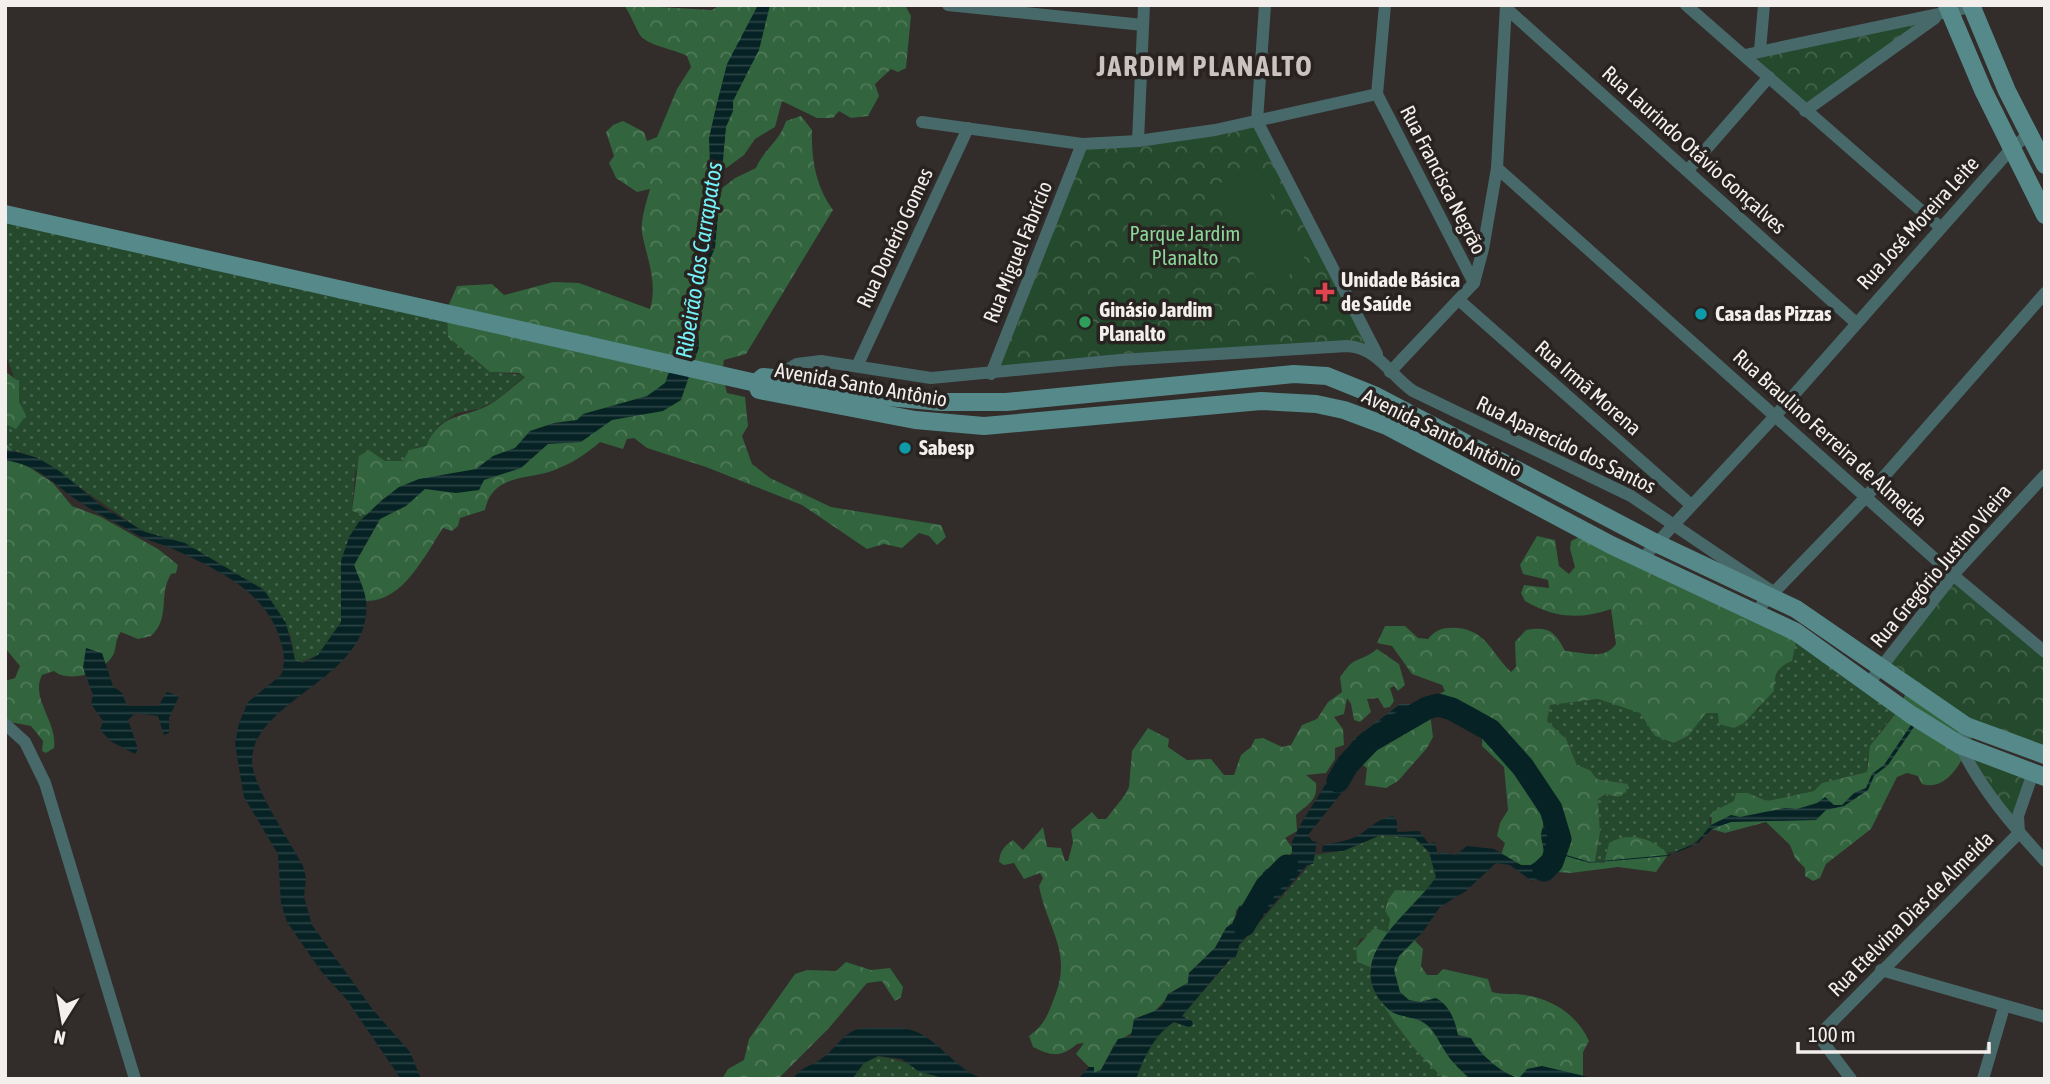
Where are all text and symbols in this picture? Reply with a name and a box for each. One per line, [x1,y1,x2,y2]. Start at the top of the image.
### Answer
district label: JARDIM PLANALTO [1095,50,1314,82]
street label: Rua Laurindo Otávio Gonçalves [1598,60,1792,238]
street label: Rua Francisca Negrão [1396,101,1492,258]
street label: Rua José Moreira Leite [1851,151,1983,294]
water label: Ribeirão dos Carrapatos [671,160,727,360]
street label: Rua Donério Gomes [851,164,937,311]
street label: Rua Miguel Fabrício [978,177,1056,326]
park label: Parque Jardim Planalto [1130,221,1240,269]
place label: Unidade Básica de Saúde [1341,267,1460,315]
marker: Unidade Básica de Saúde [1315,282,1335,302]
place label: Ginásio Jardim Planalto [1099,297,1212,345]
place label: Casa das Pizzas [1715,301,1832,325]
marker: Casa das Pizzas [1693,306,1709,322]
marker: Ginásio Jardim Planalto [1077,314,1093,330]
street label: Rua Irmã Morena [1531,335,1646,440]
street label: Rua Braulino Ferreira de Almeida [1729,344,1932,531]
street label: Avenida Santo Antônio [773,357,949,411]
street label: Avenida Santo Antônio [1359,383,1526,481]
street label: Rua Aparecido dos Santos [1473,390,1660,498]
place label: Sabesp [919,435,974,459]
marker: Sabesp [897,440,913,456]
street label: Rua Gregório Justino Vieira [1865,479,2015,652]
street label: Rua Etelvina Dias de Almeida [1823,826,1998,1001]
north arrow [28,986,98,1056]
scale bar [1798,1010,1989,1054]
text: 100 m [1808,1022,1856,1046]
text: N [52,1026,67,1050]

